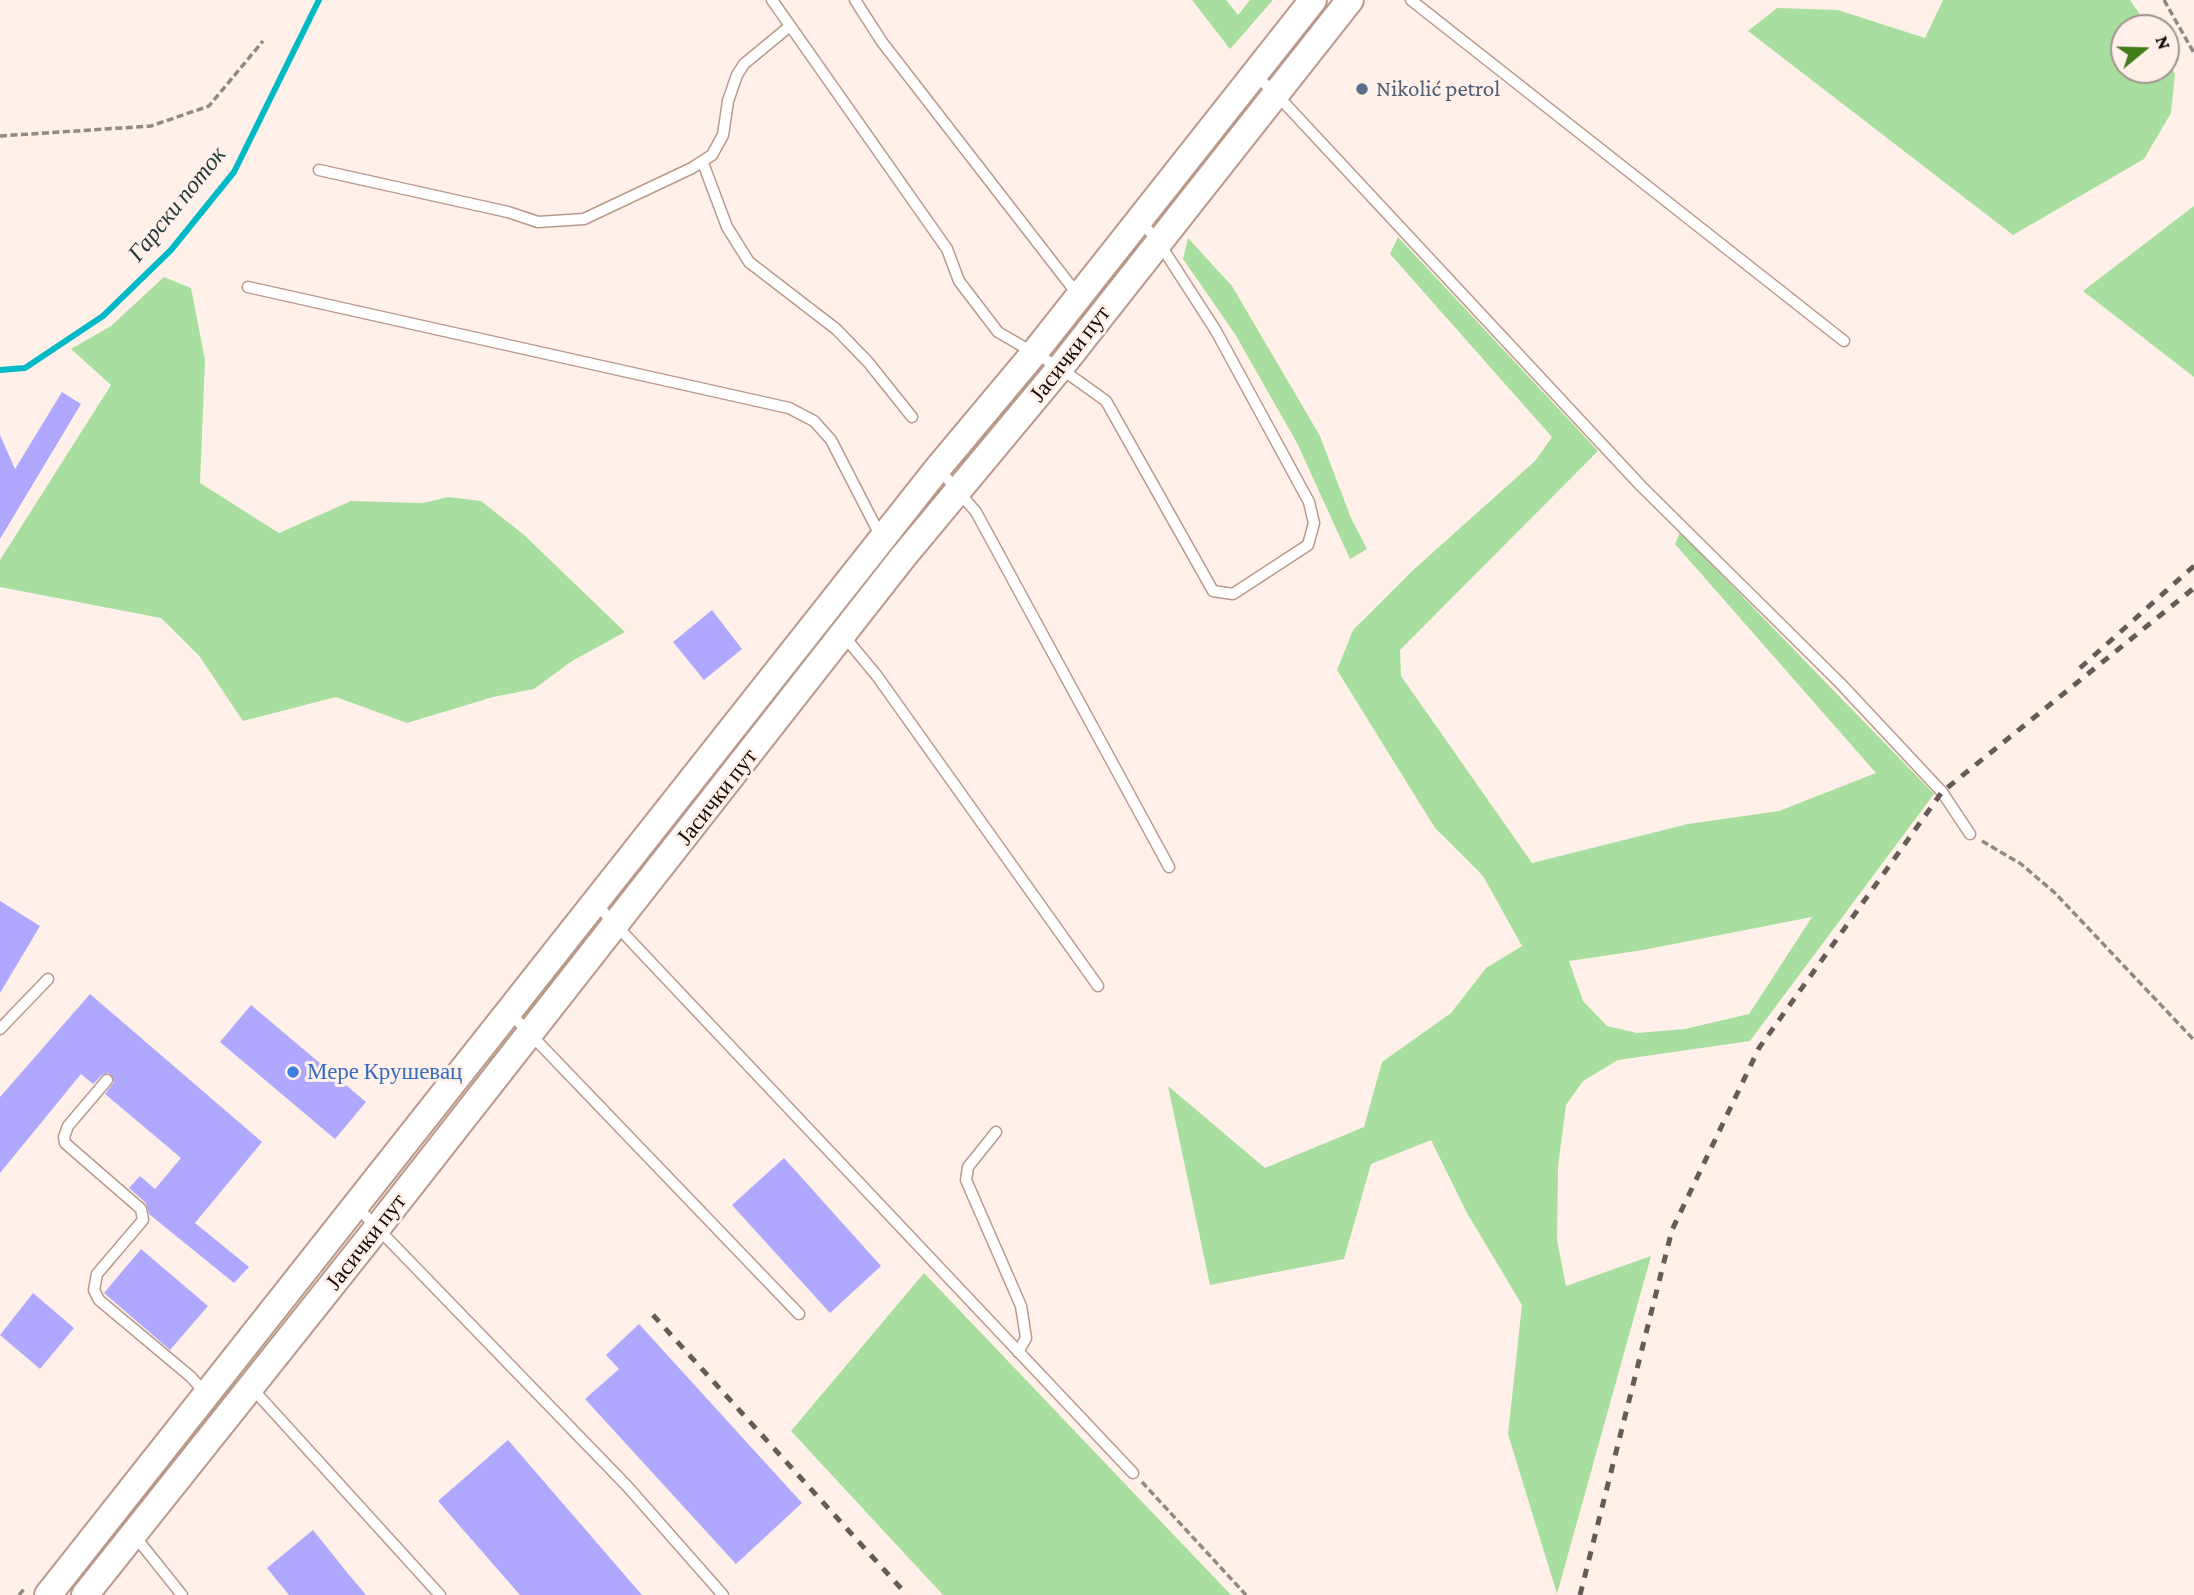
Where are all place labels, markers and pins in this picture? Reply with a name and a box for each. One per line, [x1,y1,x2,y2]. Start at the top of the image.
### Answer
place label: Nikolić petrol [1376,75,1500,103]
marker: Nikolić petrol [1354,81,1370,97]
place label: Мере Крушевац [307,1058,462,1086]
marker: Мере Крушевац [285,1064,301,1080]

